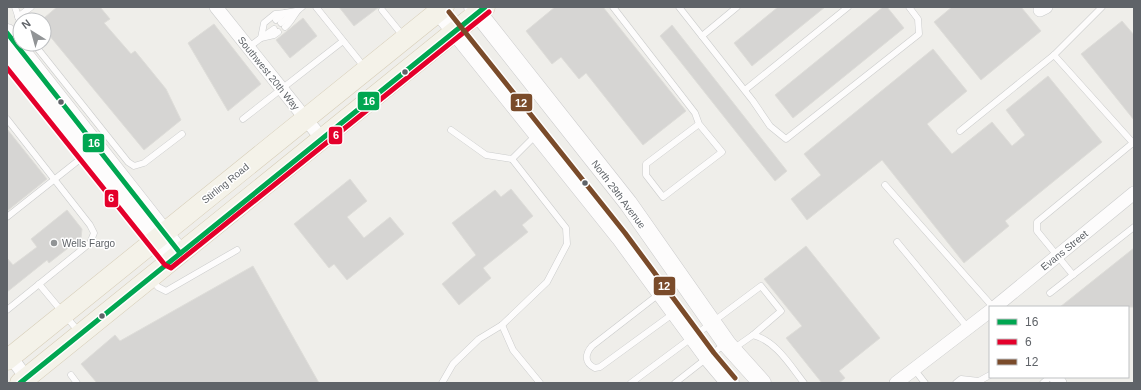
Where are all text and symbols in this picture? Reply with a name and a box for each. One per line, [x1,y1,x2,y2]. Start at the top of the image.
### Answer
north arrow [12,12,52,52]
text: N [19,17,33,31]
street label: Southwest 20th Way [236,34,302,112]
unlabelled marker [400,67,410,77]
line badge: 16 [357,91,380,111]
line badge: 12 [510,93,533,112]
text: 16 [363,95,375,107]
unlabelled marker [56,97,66,107]
text: 12 [515,97,527,109]
line badge: 6 [328,126,343,145]
text: 6 [333,129,339,141]
line badge: 16 [82,133,105,153]
text: 16 [88,137,100,149]
street label: North 29th Avenue [589,158,648,231]
street label: Stirling Road [200,161,251,206]
unlabelled marker [580,178,590,188]
line badge: 6 [104,189,119,208]
text: 6 [108,192,114,204]
street label: Evans Street [1039,228,1090,273]
marker: Wells Fargo [49,238,59,248]
place label: Wells Fargo [62,238,116,249]
line badge: 12 [653,276,676,296]
text: 12 [658,280,670,292]
legend [989,306,1129,378]
unlabelled marker [97,311,107,321]
text: 16 [1025,315,1039,329]
text: 6 [1025,335,1032,349]
text: 12 [1025,355,1039,369]

